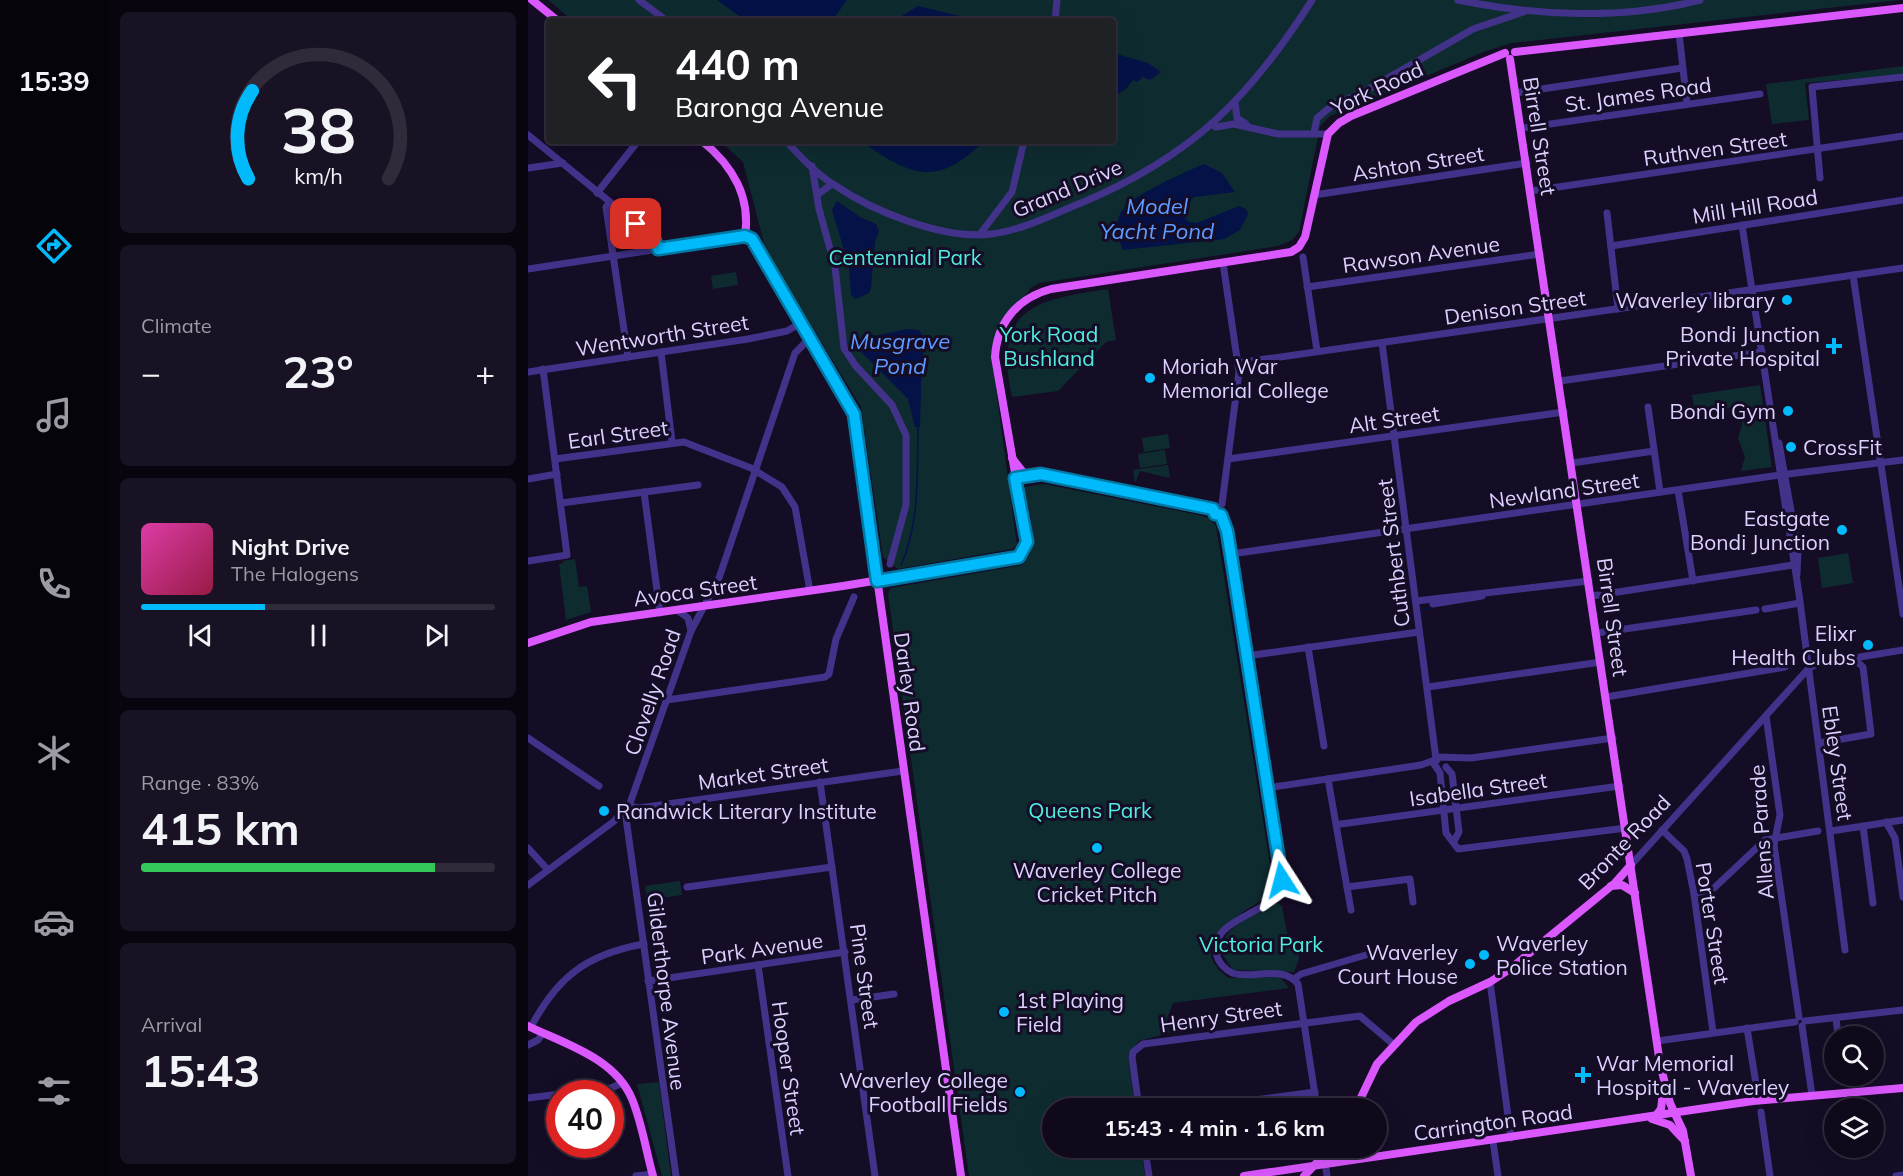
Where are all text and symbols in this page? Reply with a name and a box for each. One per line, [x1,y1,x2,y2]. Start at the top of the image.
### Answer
text: 440 m [675,38,800,91]
icon: left [576,42,654,120]
street label: York Road [1326,55,1427,121]
text: 15:39 [18,64,90,98]
street label: St. James Road [1563,71,1713,117]
street label: Birrell Street [1518,75,1562,197]
text: Baronga Avenue [675,90,884,124]
text: 38 [281,91,355,170]
street label: Ruthven Street [1642,125,1788,171]
street label: Ashton Street [1350,140,1486,186]
street label: Grand Drive [1008,153,1126,223]
text: km/h [294,163,342,190]
street label: Mill Hill Road [1690,183,1820,229]
water label: Model Yacht Pond [1100,192,1215,245]
pin [610,198,661,249]
icon: arrive [619,207,652,240]
icon: directions [33,225,75,267]
street label: Rawson Avenue [1341,230,1501,278]
park label: Centennial Park [829,244,982,270]
street label: Denison Street [1443,284,1587,330]
place label: Waverley library [1615,287,1775,313]
marker: Waverley library [1780,293,1794,307]
street label: Wentworth Street [574,308,750,362]
text: Climate [141,313,212,338]
park label: York Road Bushland [999,321,1098,371]
place label: Bondi Junction Private Hospital [1665,321,1820,371]
water label: Musgrave Pond [850,327,950,380]
marker: Bondi Junction Private Hospital [1825,337,1843,355]
text: 23° [282,343,354,399]
text: − [141,352,161,393]
text: + [475,352,495,393]
place label: Moriah War Memorial College [1162,353,1329,403]
marker: Moriah War Memorial College [1143,371,1157,385]
icon: music [33,394,75,436]
place label: Bondi Gym [1669,398,1776,424]
street label: Alt Street [1347,400,1441,438]
marker: Bondi Gym [1781,404,1795,418]
street label: Earl Street [566,414,670,454]
place label: CrossFit [1803,434,1882,460]
marker: CrossFit [1784,440,1798,454]
street label: Newland Street [1487,467,1641,513]
street label: Cuthbert Street [1371,477,1415,629]
place label: Eastgate Bondi Junction [1690,505,1830,555]
marker: Eastgate Bondi Junction [1835,523,1849,537]
text: Night Drive [231,533,350,561]
street label: Birrell Street [1592,556,1634,678]
text: The Halogens [231,561,359,586]
icon: phone [33,563,75,605]
street label: Avoca Street [632,568,758,612]
icon: previous [184,619,217,652]
icon: pause [302,619,335,652]
icon: next [420,619,453,652]
place label: Elixr Health Clubs [1731,620,1856,670]
street label: Clovelly Road [618,625,686,759]
street label: Darley Road [889,631,931,753]
marker: Elixr Health Clubs [1861,638,1875,652]
street label: Ebley Street [1817,704,1859,822]
icon: climate [33,732,75,774]
street label: Market Street [696,751,830,795]
street label: Allens Parade [1743,764,1779,900]
street label: Isabella Street [1408,766,1548,812]
text: Range · 83% [141,770,259,795]
street label: Bronte Road [1572,789,1676,895]
park label: Queens Park [1028,797,1152,823]
place label: Randwick Literary Institute [616,798,877,824]
text: 415 km [141,800,300,856]
marker: Randwick Literary Institute [597,804,611,818]
marker: Waverley College Cricket Pitch [1090,841,1104,855]
position arrow [1250,848,1314,912]
place label: Waverley College Cricket Pitch [1013,857,1181,907]
street label: Porter Street [1691,860,1735,986]
street label: Gilderthorpe Avenue [642,890,692,1092]
icon: car [33,901,75,943]
street label: Pine Street [845,922,885,1030]
street label: Park Avenue [699,927,825,969]
place label: Waverley Police Station [1496,930,1628,980]
park label: Victoria Park [1199,931,1323,957]
place label: Waverley Court House [1337,939,1458,989]
marker: Waverley Police Station [1477,948,1491,962]
marker: Waverley Court House [1463,957,1477,971]
place label: 1st Playing Field [1016,987,1124,1037]
street label: Henry Street [1158,995,1284,1037]
street label: Hooper Street [767,999,811,1137]
marker: 1st Playing Field [997,1005,1011,1019]
text: Arrival [141,1012,202,1037]
map controls [1824,1026,1884,1158]
button: search [1824,1026,1884,1086]
text: 15:43 [141,1042,260,1098]
place label: War Memorial Hospital - Waverley [1596,1050,1789,1100]
marker: War Memorial Hospital - Waverley [1574,1066,1592,1084]
place label: Waverley College Football Fields [839,1067,1008,1117]
icon: filters [33,1070,75,1112]
speed limit sign: 40 [546,1080,624,1158]
marker: Waverley College Football Fields [1013,1085,1027,1099]
street label: Carrington Road [1412,1098,1574,1146]
button: layers [1824,1098,1884,1158]
text: 15:43 · 4 min · 1.6 km [1104,1114,1325,1142]

